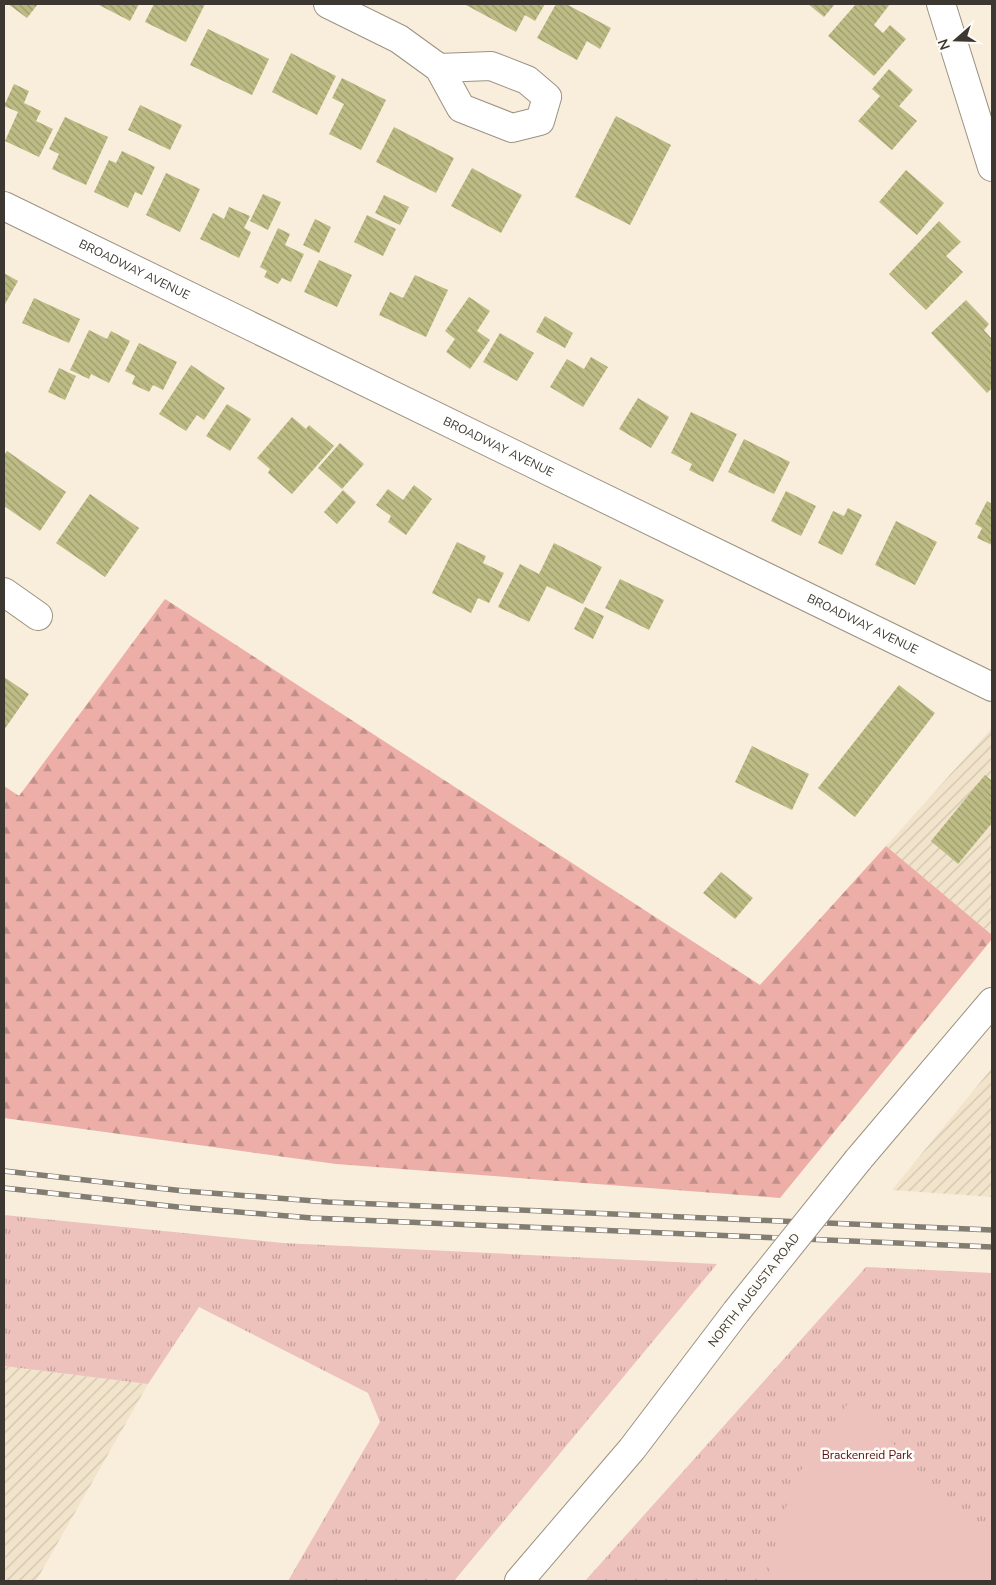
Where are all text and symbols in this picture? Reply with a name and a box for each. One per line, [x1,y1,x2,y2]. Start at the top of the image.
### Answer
north arrow [931,15,981,65]
text: N [934,36,955,52]
street label: BROADWAY AVENUE [76,236,192,303]
street label: BROADWAY AVENUE [440,413,557,481]
street label: BROADWAY AVENUE [805,590,921,658]
street label: NORTH AUGUSTA ROAD [705,1230,804,1350]
park label: Brackenreid Park [822,1447,913,1463]

